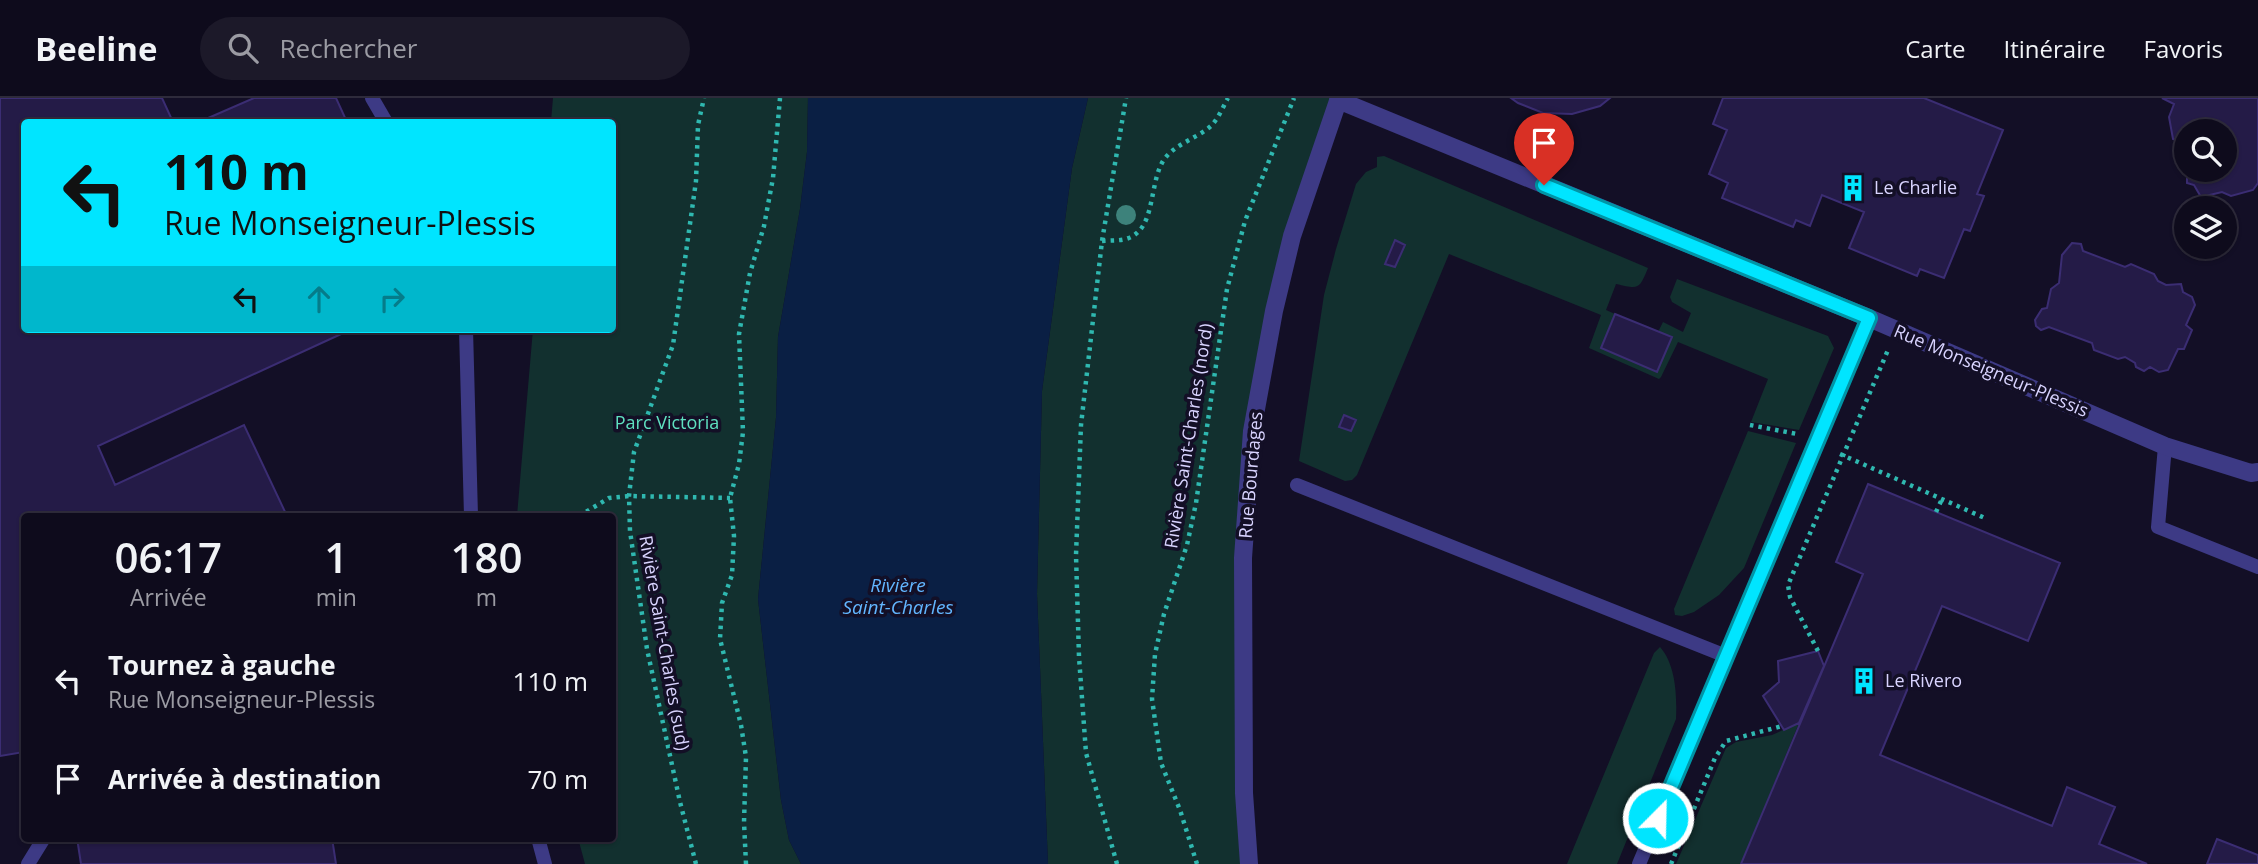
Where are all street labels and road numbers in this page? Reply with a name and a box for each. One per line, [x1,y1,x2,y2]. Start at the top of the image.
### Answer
street label: Rue Monseigneur-Plessis [1890,318,2092,422]
street label: Rivière Saint-Charles (nord) [1158,322,1218,550]
street label: Rue Bourdages [1233,410,1268,539]
street label: Rivière Saint-Charles (sud) [634,533,696,752]

